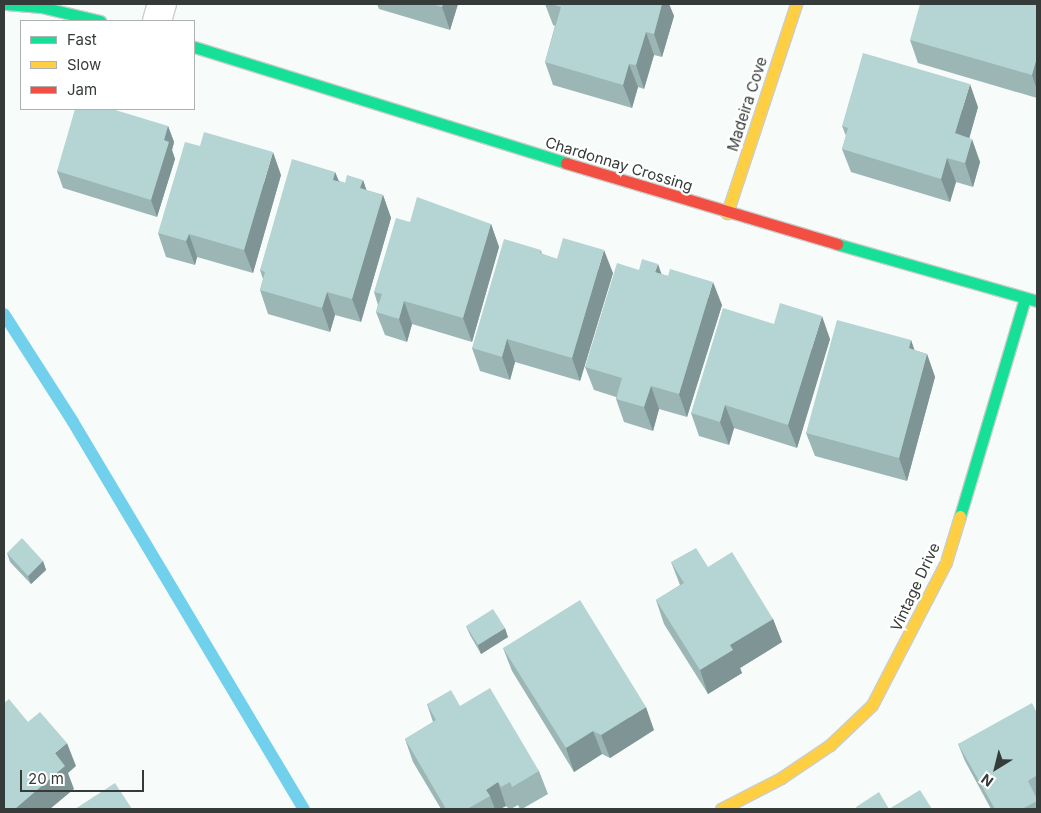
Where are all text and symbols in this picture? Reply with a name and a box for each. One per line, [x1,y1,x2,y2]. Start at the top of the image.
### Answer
legend [20,20,195,110]
text: Fast [67,30,97,49]
street label: Madeira Cove [723,54,771,154]
text: Slow [67,55,101,74]
text: Jam [67,80,97,99]
street label: Chardonnay Crossing [543,133,695,195]
street label: Vintage Drive [887,540,943,634]
north arrow [971,743,1021,793]
scale bar [22,760,146,792]
text: 20 m [28,769,64,788]
text: N [978,771,996,791]

